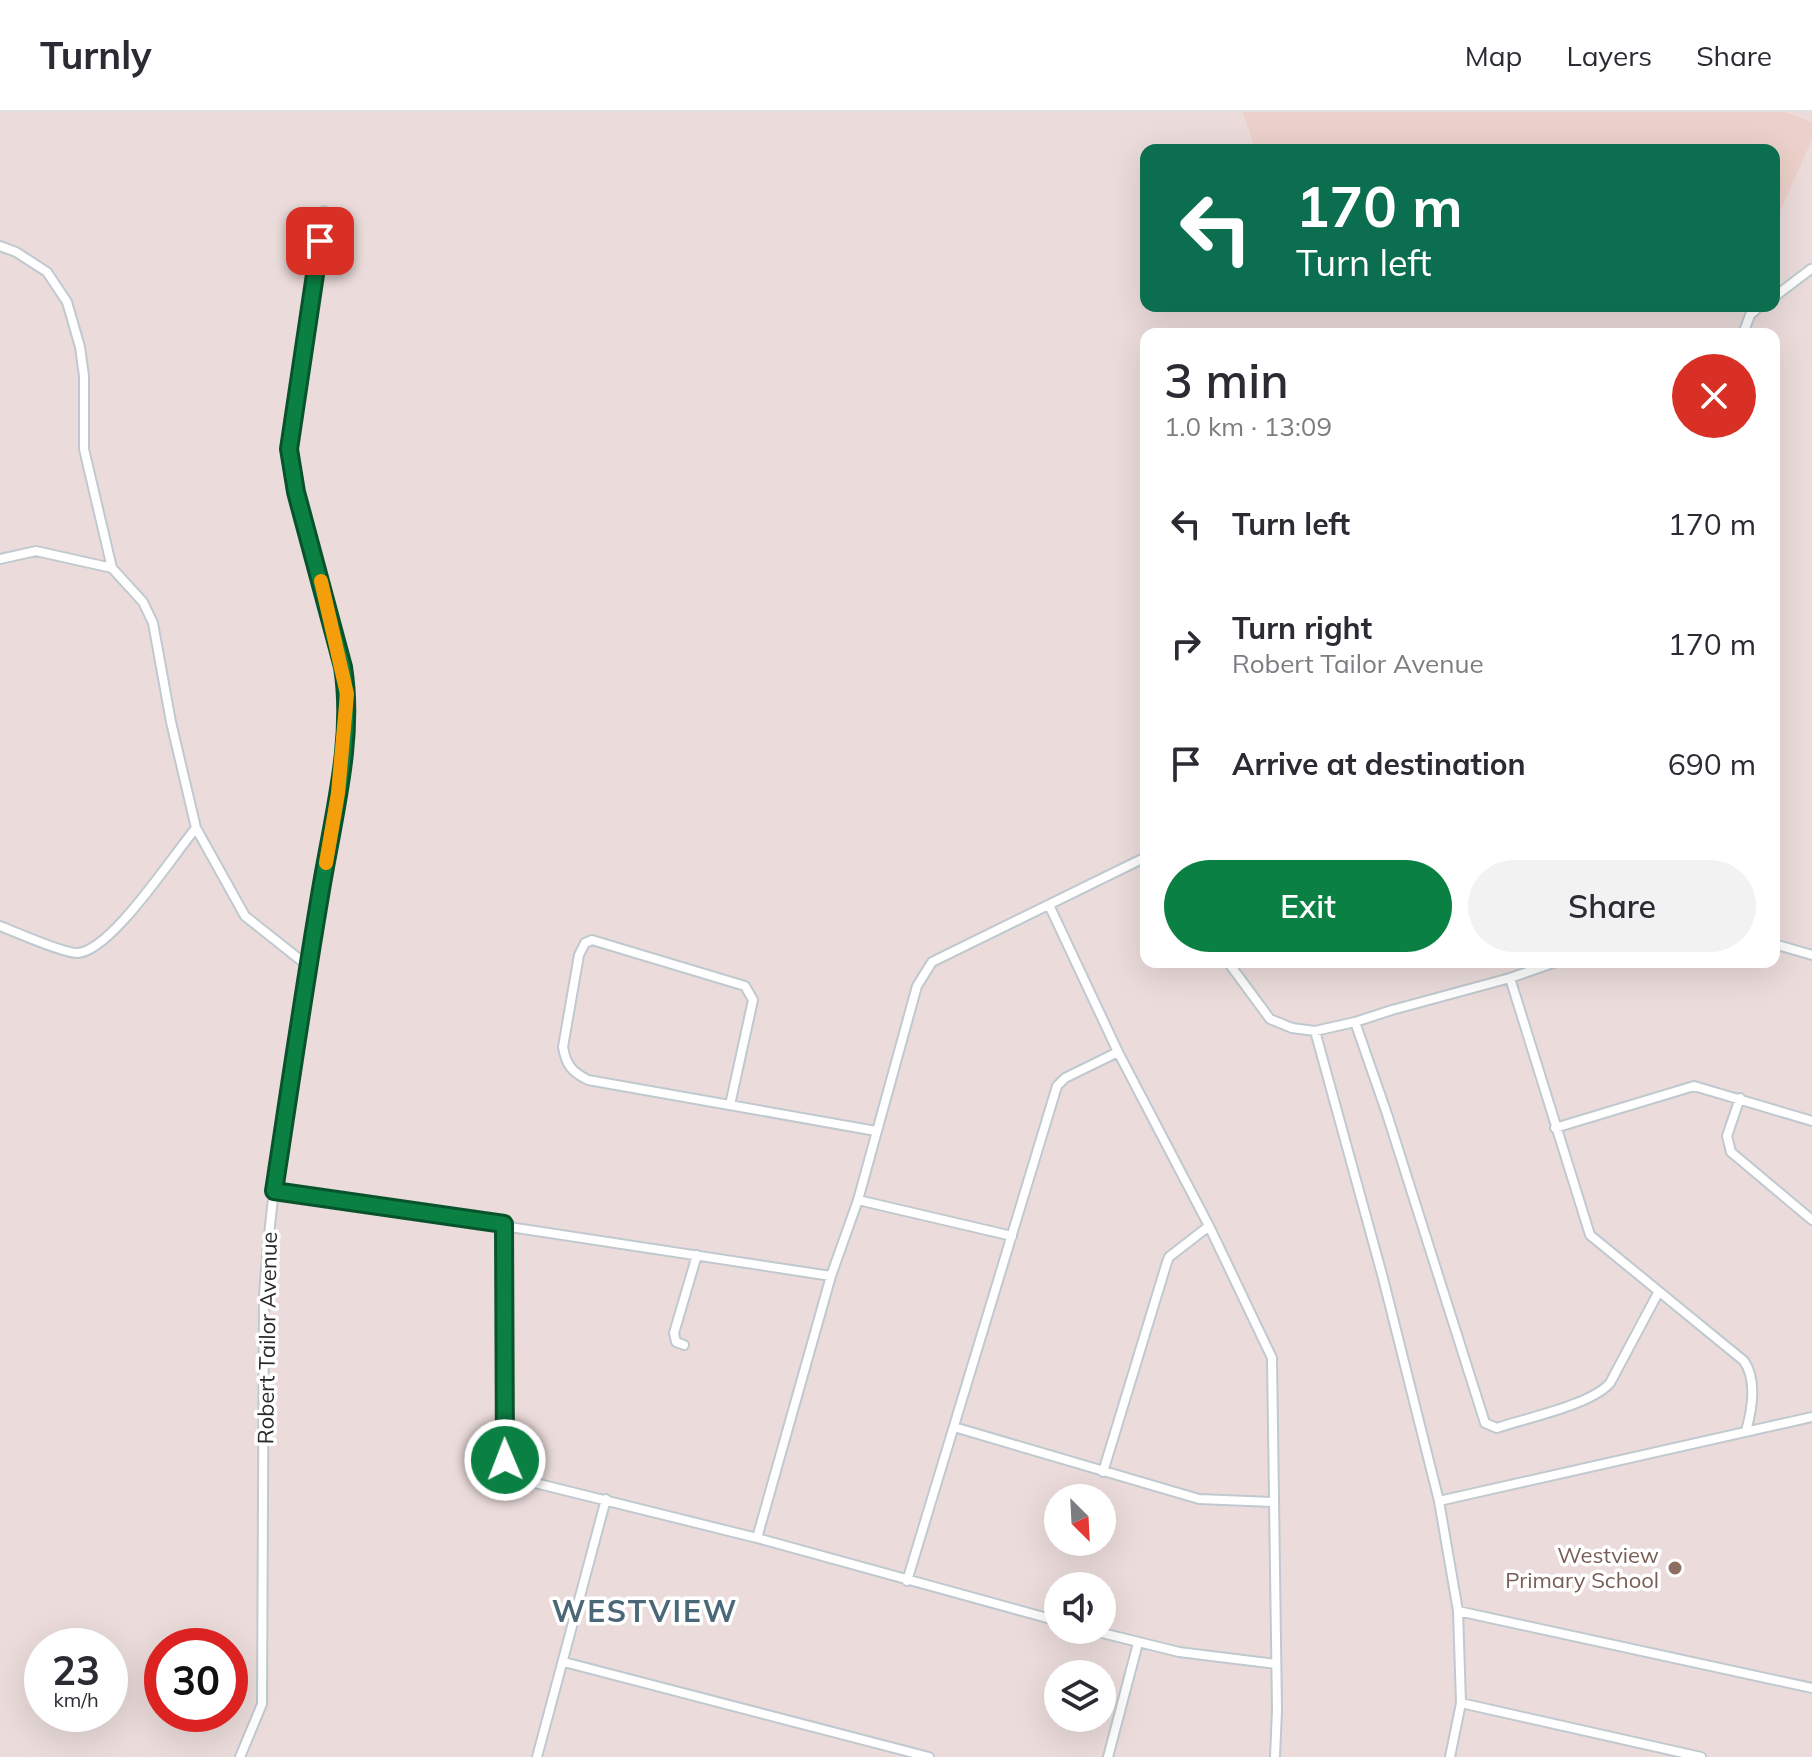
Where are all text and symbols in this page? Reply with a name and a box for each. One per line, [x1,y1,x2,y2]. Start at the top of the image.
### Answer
text: Turnly [40,31,152,79]
text: Map [1465,38,1522,73]
text: Layers [1566,38,1652,73]
text: Share [1696,38,1772,73]
text: 170 m [1296,171,1463,241]
icon: left [1164,176,1268,280]
pin [286,207,354,275]
icon: arrive [298,219,342,263]
text: Turn left [1296,240,1432,285]
text: 3 min [1164,350,1289,410]
button: close [1672,354,1756,438]
text: 1.0 km · 13:09 [1164,410,1332,443]
icon: left [1164,502,1208,546]
text: Turn left [1232,505,1350,543]
text: 170 m [1668,505,1756,543]
text: Turn right [1232,609,1372,647]
icon: right [1164,622,1208,666]
text: 170 m [1668,625,1756,663]
text: Robert Tailor Avenue [1232,647,1484,680]
icon: arrive [1164,742,1208,786]
text: Arrive at destination [1232,745,1526,783]
text: 690 m [1668,745,1756,783]
button: Exit [1164,860,1452,952]
button: Share [1468,860,1756,952]
street label: Robert Tailor Avenue [251,1231,283,1445]
position arrow [463,1418,547,1502]
north arrow [1044,1484,1116,1556]
map controls [1044,1484,1116,1732]
place label: Westview Primary School [1505,1541,1659,1594]
marker: Westview Primary School [1666,1559,1684,1577]
button: sound [1044,1572,1116,1644]
district label: WESTVIEW [552,1592,738,1630]
speed limit sign: 30 [144,1628,248,1732]
text: 23 [52,1645,100,1695]
button: layers [1044,1660,1116,1732]
text: km/h [53,1687,99,1712]

